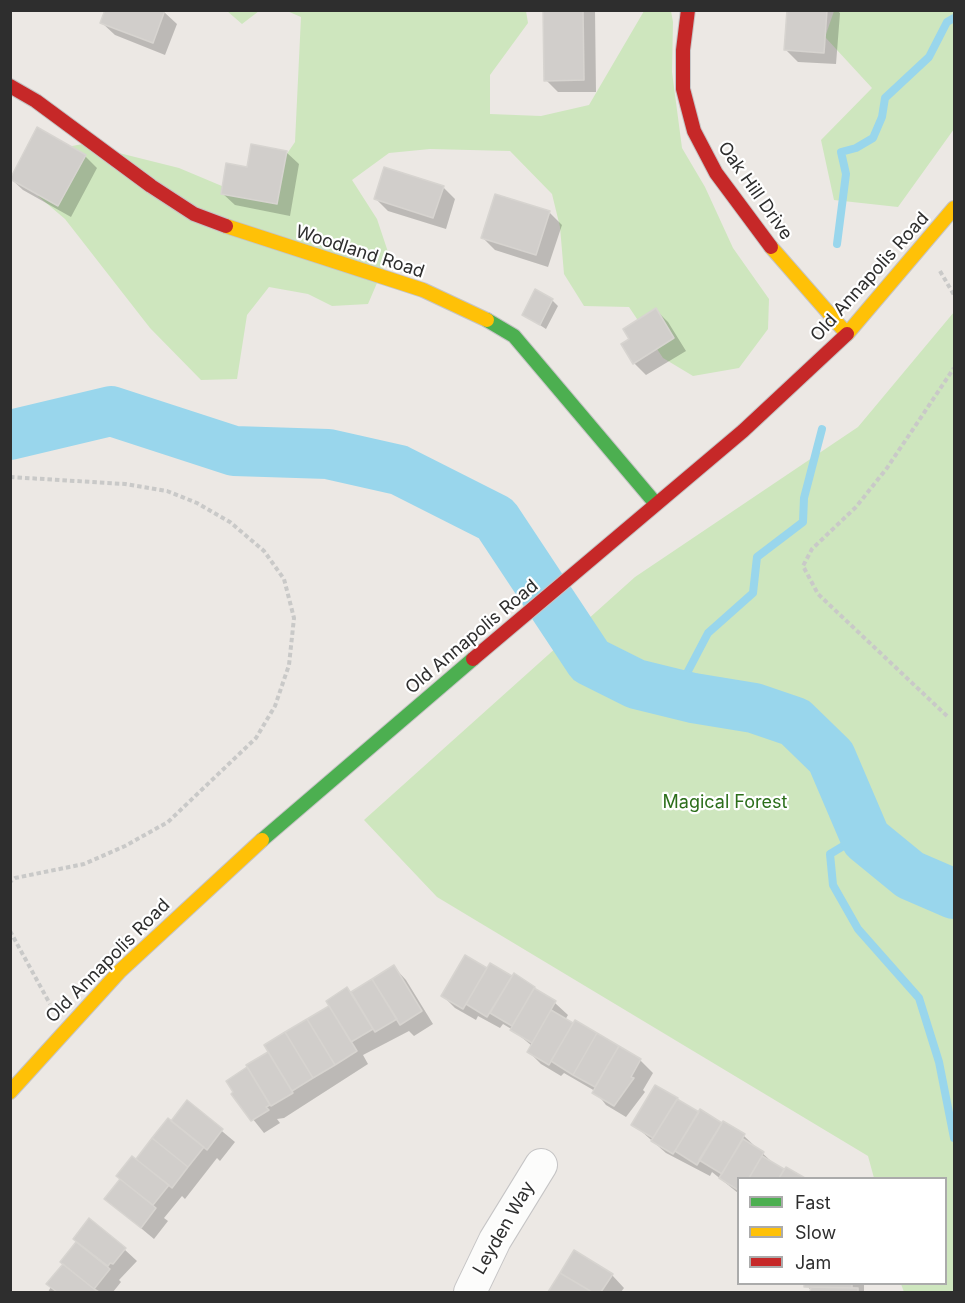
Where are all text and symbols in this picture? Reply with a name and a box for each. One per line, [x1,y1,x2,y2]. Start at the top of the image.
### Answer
street label: Oak Hill Drive [713,138,797,244]
street label: Old Annapolis Road [806,208,934,346]
street label: Woodland Road [293,221,427,283]
street label: Old Annapolis Road [401,575,543,699]
park label: Magical Forest [663,792,787,814]
street label: Old Annapolis Road [41,894,175,1028]
legend [737,1177,947,1285]
street label: Leyden Way [469,1178,539,1278]
text: Fast [795,1192,831,1213]
text: Slow [795,1222,836,1243]
text: Jam [795,1252,831,1273]

